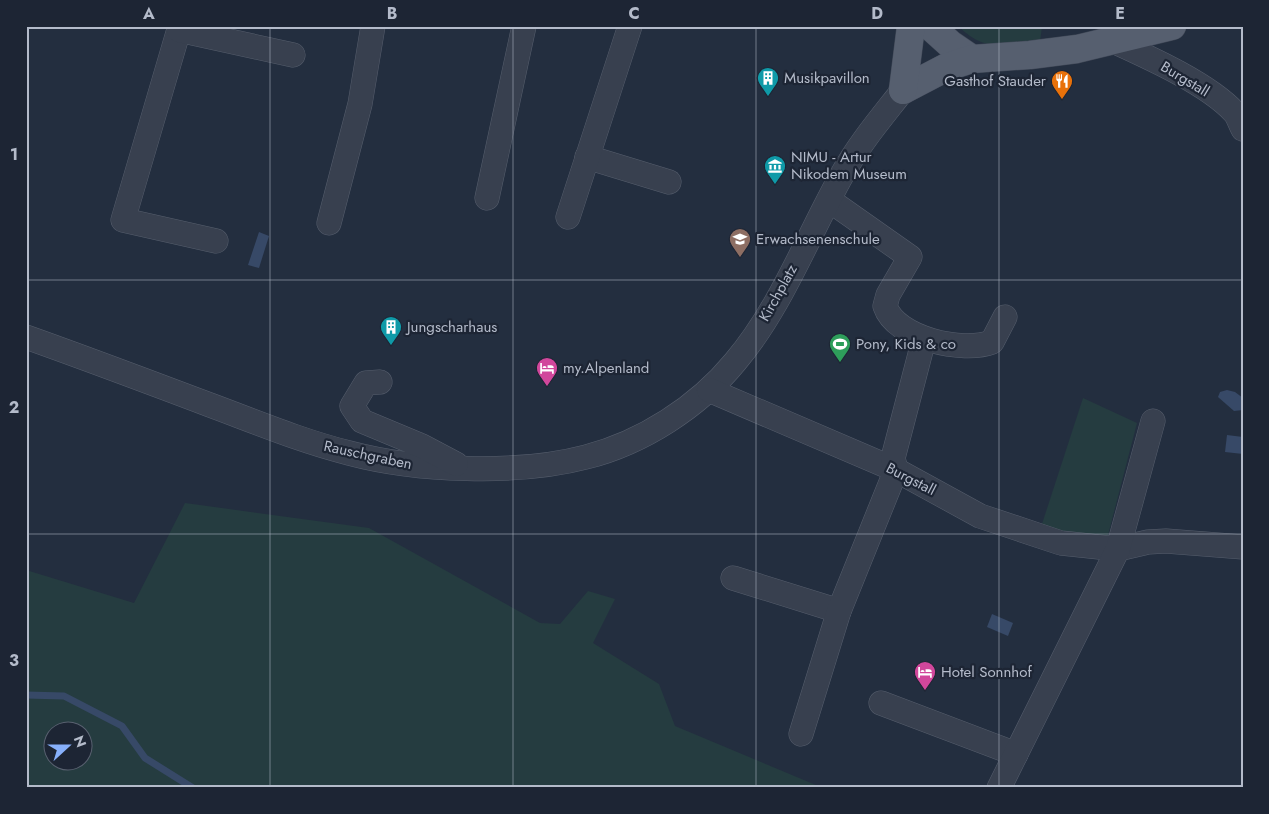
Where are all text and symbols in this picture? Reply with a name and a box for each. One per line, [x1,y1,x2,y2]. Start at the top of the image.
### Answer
text: A [142,2,155,25]
text: B [387,2,397,25]
text: C [628,2,640,25]
text: D [871,2,883,25]
text: E [1115,2,1125,25]
street label: Burgstall [1156,56,1214,102]
building icon: Musikpavillon [756,66,780,97]
place label: Musikpavillon [784,67,870,89]
restaurant icon: Gasthof Stauder [1050,69,1074,100]
place label: Gasthof Stauder [944,70,1047,92]
text: 1 [10,143,18,166]
place label: NIMU - Artur Nikodem Museum [791,146,907,185]
museum icon: NIMU - Artur Nikodem Museum [763,154,787,185]
school or university icon: Erwachsenenschule [728,227,752,258]
place label: Erwachsenenschule [756,228,880,250]
street label: Kirchplatz [753,260,803,325]
building icon: Jungscharhaus [379,315,403,346]
place label: Jungscharhaus [405,316,497,338]
sports icon: Pony, Kids & co [828,332,852,363]
place label: Pony, Kids & co [856,333,956,355]
hotel icon: my.Alpenland [535,356,559,387]
place label: my.Alpenland [563,357,649,379]
text: 2 [9,396,19,419]
street label: Rauschgraben [322,435,414,475]
street label: Burgstall [882,457,940,501]
text: 3 [9,649,19,672]
hotel icon: Hotel Sonnhof [913,660,937,691]
place label: Hotel Sonnhof [941,661,1032,683]
north arrow [42,722,92,772]
text: N [69,733,91,750]

